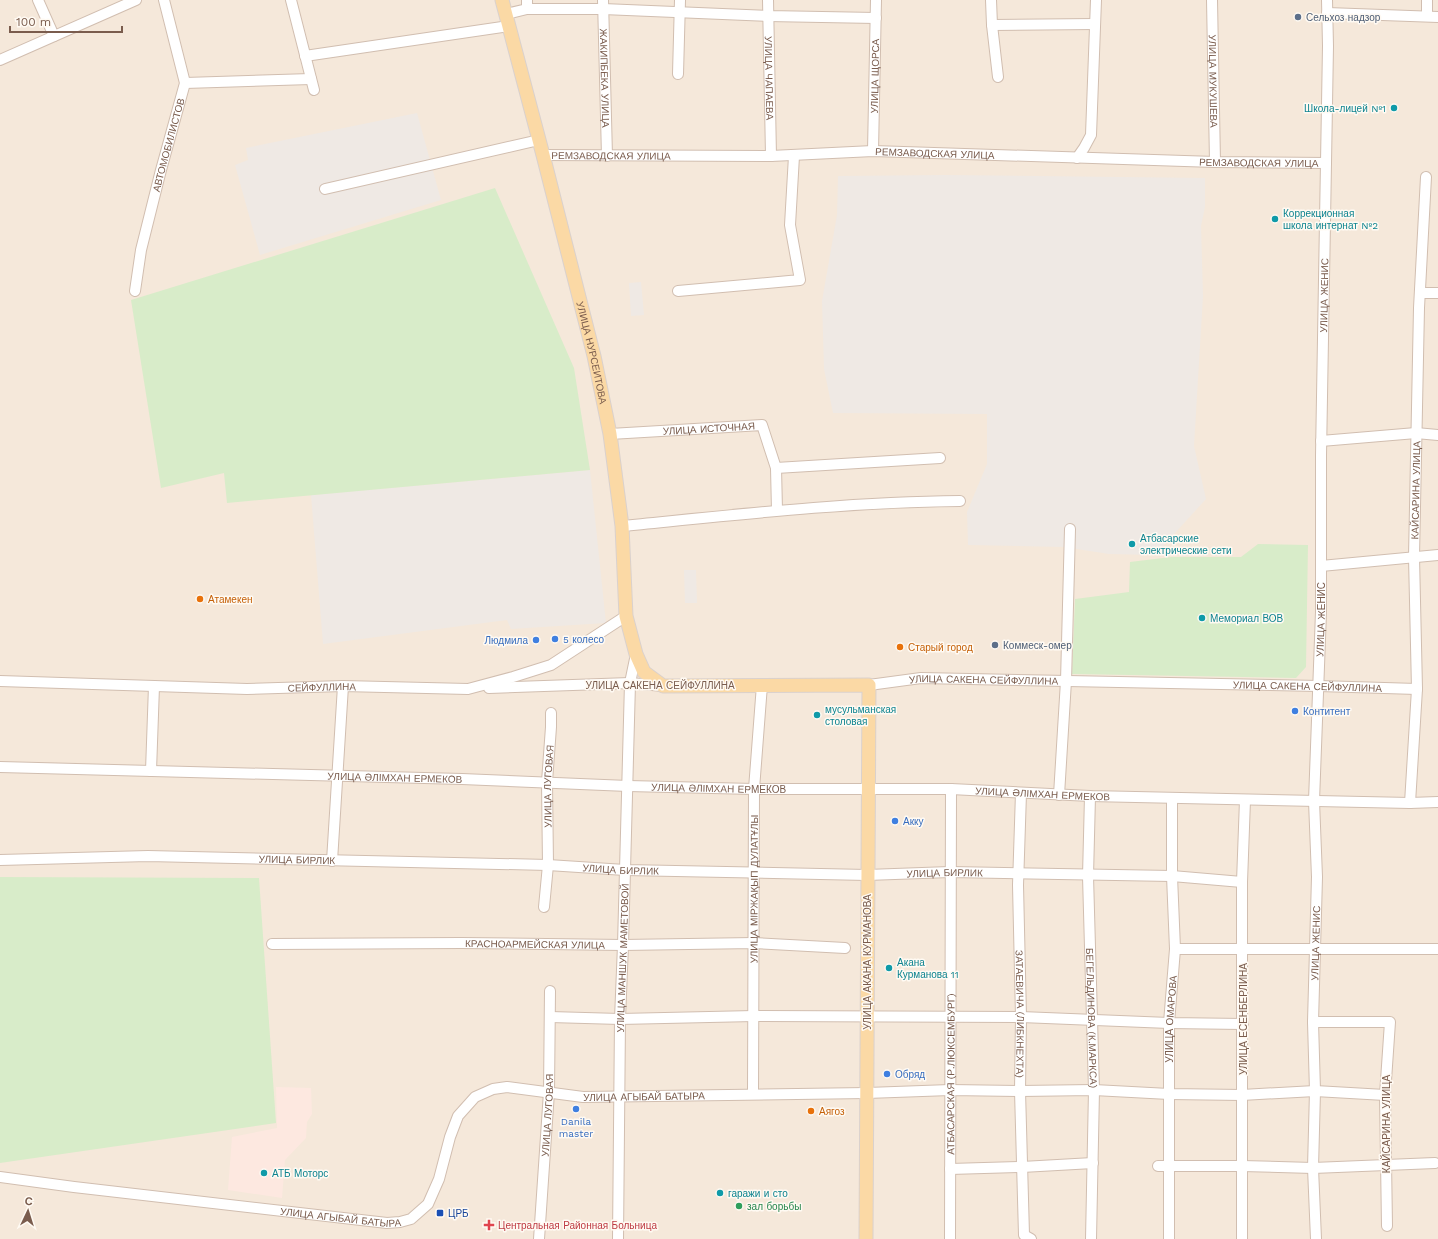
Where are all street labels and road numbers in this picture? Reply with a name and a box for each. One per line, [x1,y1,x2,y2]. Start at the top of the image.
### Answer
street label: ЖАКИПБЕКА УЛИЦА [598,28,611,128]
street label: УЛИЦА МУКУШЕВА [1207,34,1219,128]
street label: УЛИЦА ЧАПАЕВА [763,36,775,120]
street label: УЛИЦА ЩОРСА [869,38,881,113]
street label: АВТОМОБИЛИСТОВ [151,97,187,193]
street label: РЕМЗАВОДСКАЯ УЛИЦА [875,146,995,161]
street label: РЕМЗАВОДСКАЯ УЛИЦА [551,150,671,162]
street label: РЕМЗАВОДСКАЯ УЛИЦА [1199,156,1319,169]
street label: УЛИЦА ЖЕНИС [1318,258,1330,333]
street label: УЛИЦА НУРСЕИТОВА [574,300,609,405]
street label: УЛИЦА ИСТОЧНАЯ [662,420,755,437]
street label: КАЙСАРИНА УЛИЦА [1409,441,1422,540]
street label: УЛИЦА ЖЕНИС [1314,582,1327,657]
street label: УЛИЦА САКЕНА СЕЙФУЛЛИНА [908,673,1059,687]
street label: УЛИЦА САКЕНА СЕЙФУЛЛИНА [585,679,735,691]
street label: УЛИЦА САКЕНА СЕЙФУЛЛИНА [1233,679,1383,694]
street label: СЕЙФУЛЛИНА [287,681,357,694]
street label: УЛИЦА ЛУГОВАЯ [542,744,556,828]
street label: УЛИЦА ӘЛІМХАН ЕРМЕКОВ [327,771,463,785]
street label: УЛИЦА ӘЛІМХАН ЕРМЕКОВ [651,782,786,795]
street label: УЛИЦА ӘЛІМХАН ЕРМЕКОВ [975,785,1110,802]
street label: УЛИЦА МІРЖАҚЫП ДУЛАТҰЛЫ [748,815,760,963]
street label: УЛИЦА БИРЛИК [258,853,336,866]
street label: УЛИЦА БИРЛИК [582,862,659,877]
street label: УЛИЦА БИРЛИК [906,867,983,880]
street label: УЛИЦА МАНШУК МАМЕТОВОЙ [615,883,631,1033]
street label: УЛИЦА АКАНА КУРМАНОВА [862,894,873,1030]
street label: УЛИЦА ЖЕНИС [1309,906,1322,981]
street label: КРАСНОАРМЕЙСКАЯ УЛИЦА [465,938,605,951]
street label: БЕГЕЛЬДИНОВА (К.МАРКСА) [1084,948,1099,1088]
street label: ЗАТАЕВИЧА (ЛИБКНЕХТА) [1013,950,1026,1078]
street label: УЛИЦА ЕСЕНБЕРЛИНА [1238,963,1249,1075]
street label: УЛИЦА ОМАРОВА [1164,975,1179,1063]
street label: АТБАСАРСКАЯ (Р.ЛЮКСЕМБУРГ) [945,993,957,1155]
street label: УЛИЦА ЛУГОВАЯ [540,1074,555,1157]
street label: КАЙСАРИНА УЛИЦА [1380,1074,1392,1173]
street label: УЛИЦА АГЫБАЙ БАТЫРА [583,1090,705,1103]
street label: УЛИЦА АГЫБАЙ БАТЫРА [279,1206,402,1229]

